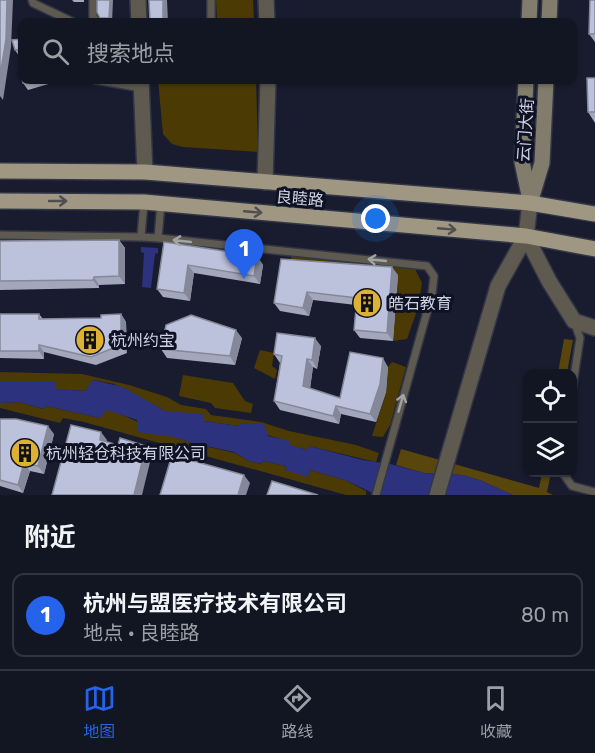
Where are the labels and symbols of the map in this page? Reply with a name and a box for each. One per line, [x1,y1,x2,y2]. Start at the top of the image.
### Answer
street label: 云门大街 [514,97,537,163]
street label: 良睦路 [275,187,325,210]
one-way arrow [48,195,68,207]
your location [361,204,390,233]
one-way arrow [243,207,263,218]
one-way arrow [437,224,457,235]
pin: 1 [224,230,264,279]
one-way arrow [173,235,193,246]
one-way arrow [367,254,387,265]
building icon: 皓石教育 [351,287,383,319]
place label: 皓石教育 [388,294,452,313]
building icon: 杭州约宝 [74,324,106,356]
place label: 杭州约宝 [111,331,175,350]
one-way arrow [395,394,407,413]
building icon: 杭州轻仓科技有限公司 [9,437,41,469]
place label: 杭州轻仓科技有限公司 [46,444,206,463]

